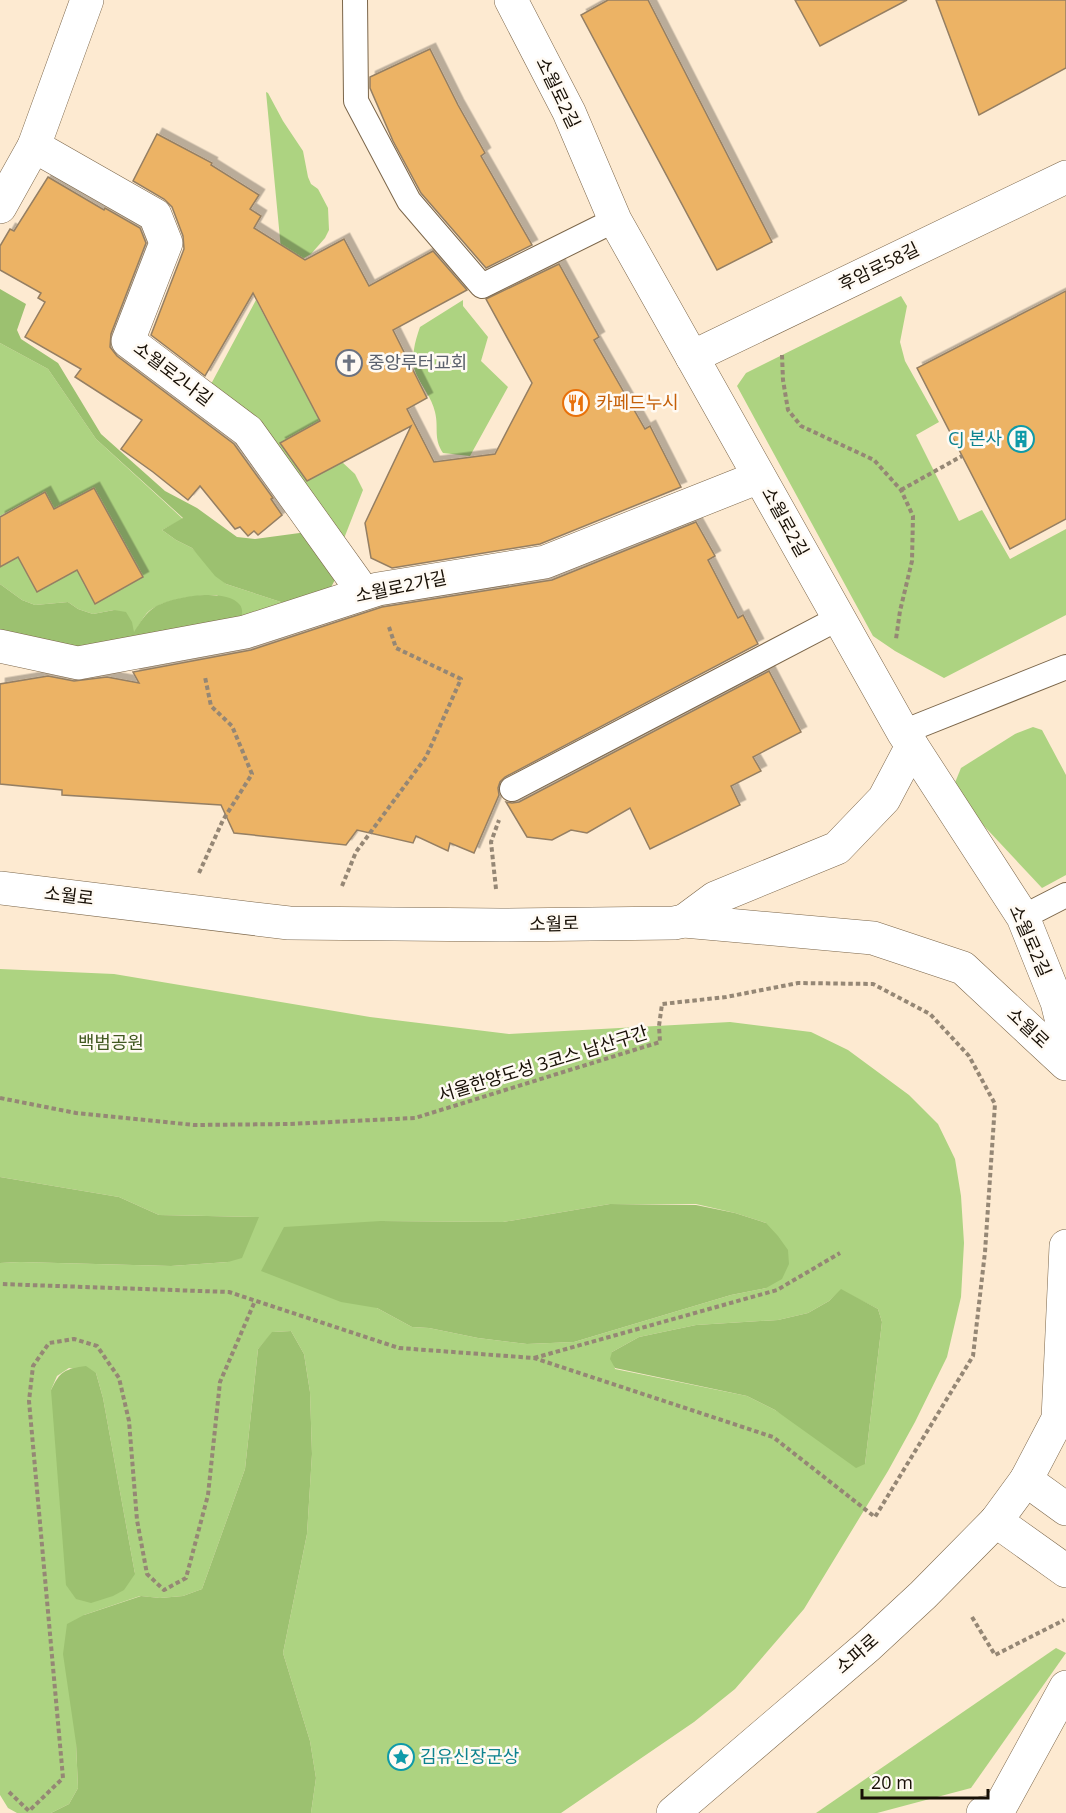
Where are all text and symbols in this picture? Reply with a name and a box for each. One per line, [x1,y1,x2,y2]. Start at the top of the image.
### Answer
street label: 소월로2길 [531,53,586,132]
street label: 후암로58길 [834,236,923,296]
street label: 소월로2나길 [129,336,218,411]
church icon: 중앙루터교회 [334,348,364,378]
place label: 중앙루터교회 [368,350,467,374]
restaurant icon: 카페드누시 [561,388,591,418]
place label: 카페드누시 [596,390,679,414]
building icon: CJ 본사 [1006,424,1036,454]
place label: CJ 본사 [948,426,1002,450]
street label: 소월로2길 [757,482,815,561]
street label: 소월로2가길 [353,565,449,607]
street label: 소월로 [43,880,95,910]
street label: 소월로2길 [1004,901,1057,980]
street label: 소월로 [529,911,579,935]
street label: 소월로 [1002,1002,1055,1053]
street label: 서울한양도성 3코스 남산구간 [435,1020,651,1106]
park label: 백범공원 [78,1030,144,1054]
street label: 소파로 [830,1628,883,1679]
place icon: 김유신장군상 [386,1742,416,1772]
place label: 김유신장군상 [420,1744,519,1768]
scale bar [862,1762,988,1800]
text: 20 m [871,1770,913,1794]

